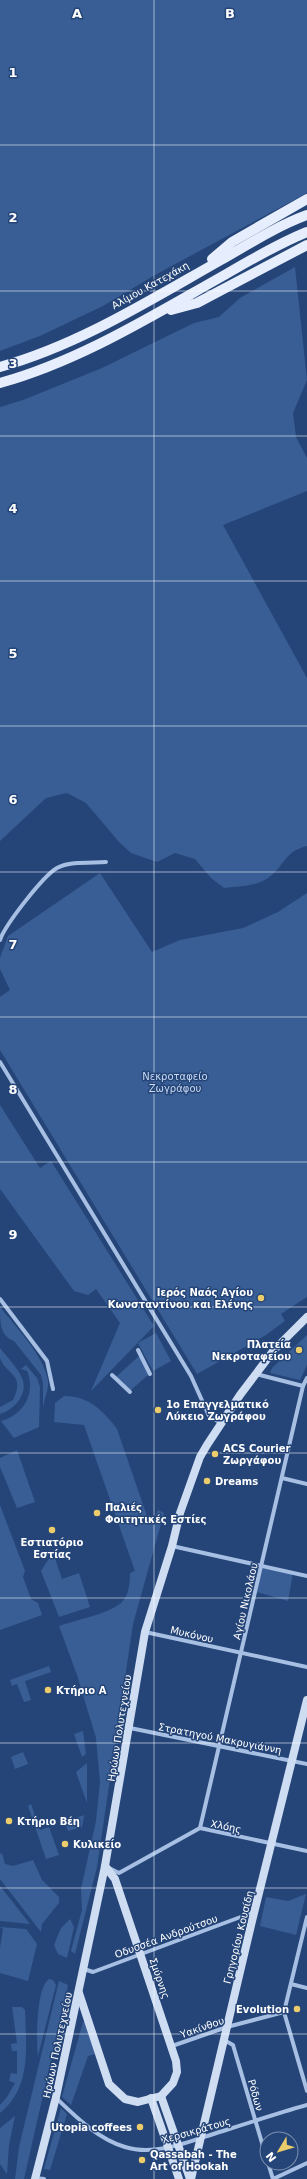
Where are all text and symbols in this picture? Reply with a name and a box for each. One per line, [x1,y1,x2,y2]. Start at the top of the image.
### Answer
text: A [72,6,82,21]
text: B [225,6,235,21]
text: 1 [8,65,18,80]
text: 2 [8,210,18,225]
street label: Αλίμου Κατεχάκη [110,260,191,311]
text: 3 [8,356,18,371]
text: 4 [8,501,18,516]
text: 5 [8,646,18,661]
text: 6 [8,792,18,807]
text: 7 [8,937,18,952]
park label: Νεκροταφείο Ζωγράφου [142,1071,208,1094]
text: 8 [8,1082,18,1097]
text: 9 [8,1227,18,1242]
place label: Ιερός Ναός Αγίου Κωνσταντίνου και Ελένης [108,1287,253,1310]
marker: Ιερός Ναός Αγίου Κωνσταντίνου και Ελένης [256,1293,266,1303]
place label: Πλατεία Νεκροταφείου [212,1339,291,1362]
marker: Πλατεία Νεκροταφείου [294,1345,304,1355]
place label: 1ο Επαγγελματικό Λύκειο Ζωγράφου [166,1399,269,1422]
marker: 1ο Επαγγελματικό Λύκειο Ζωγράφου [153,1405,163,1415]
place label: ACS Courier Ζωργάφου [223,1443,290,1466]
marker: ACS Courier Ζωργάφου [210,1449,220,1459]
marker: Dreams [202,1476,212,1486]
place label: Dreams [215,1476,258,1487]
place label: Παλιές Φοιτητικές Εστίες [105,1502,207,1525]
marker: Παλιές Φοιτητικές Εστίες [92,1508,102,1518]
marker: Εστιατόριο Εστίας [47,1525,57,1535]
place label: Εστιατόριο Εστίας [21,1537,84,1560]
street label: Αγίου Νικολάου [231,1561,260,1641]
street label: Μυκόνου [169,1624,215,1645]
street label: Ηρώων Πολυτεχνείου [106,1674,133,1782]
marker: Κτήριο Α [43,1685,53,1695]
place label: Κτήριο Α [56,1685,107,1696]
street label: Στρατηγού Μακρυγιάννη [157,1721,282,1756]
marker: Κτήριο Βέη [4,1816,14,1826]
place label: Κτήριο Βέη [17,1816,80,1827]
street label: Χλόης [210,1818,242,1835]
marker: Κυλικείο [60,1839,70,1849]
place label: Κυλικείο [73,1839,121,1850]
street label: Γρηγορίου Κουσίδη [222,1889,255,1985]
street label: Οδυσσέα Ανδρούτσου [113,1913,219,1960]
street label: Σμύρνης [147,1956,172,2000]
street label: Ηρώων Πολυτεχνείου [41,1991,74,2099]
place label: Evolution [236,2004,289,2015]
marker: Evolution [292,2004,302,2014]
street label: Υακίνθου [178,2015,226,2040]
street label: Ρόδων [246,2078,265,2113]
street label: Χερσικράτους [161,2115,232,2146]
place label: Utopia coffees [51,2122,132,2133]
marker: Utopia coffees [135,2122,145,2132]
north arrow [259,2131,299,2171]
place label: Qassabah - The Art of Hookah [150,2149,237,2172]
text: N [264,2149,279,2164]
marker: Qassabah - The Art of Hookah [137,2155,147,2165]

